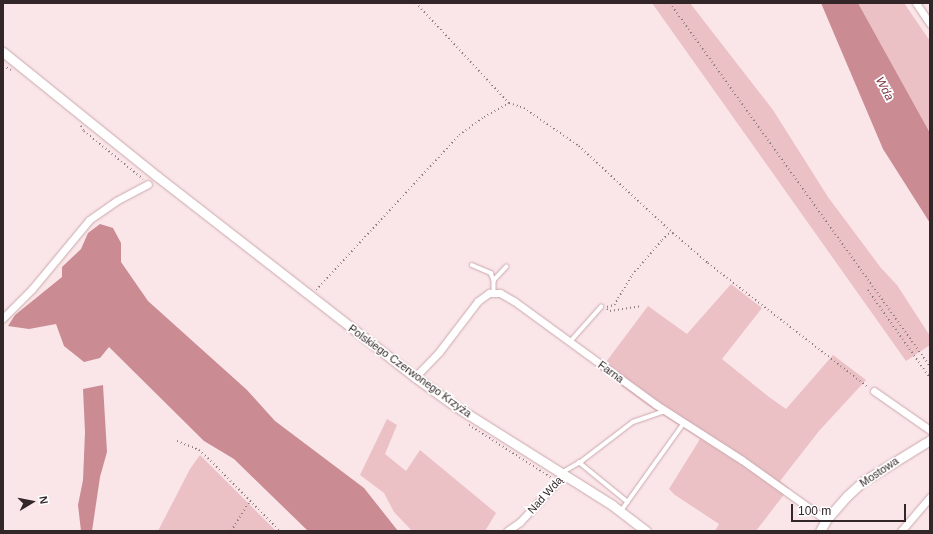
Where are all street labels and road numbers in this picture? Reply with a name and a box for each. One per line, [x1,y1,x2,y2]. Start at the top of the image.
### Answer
street label: Polskiego Czerwonego Krzyża [346,322,474,420]
street label: Farna [595,358,627,386]
street label: Mostowa [857,454,901,490]
street label: Nad Wdą [525,474,565,516]

